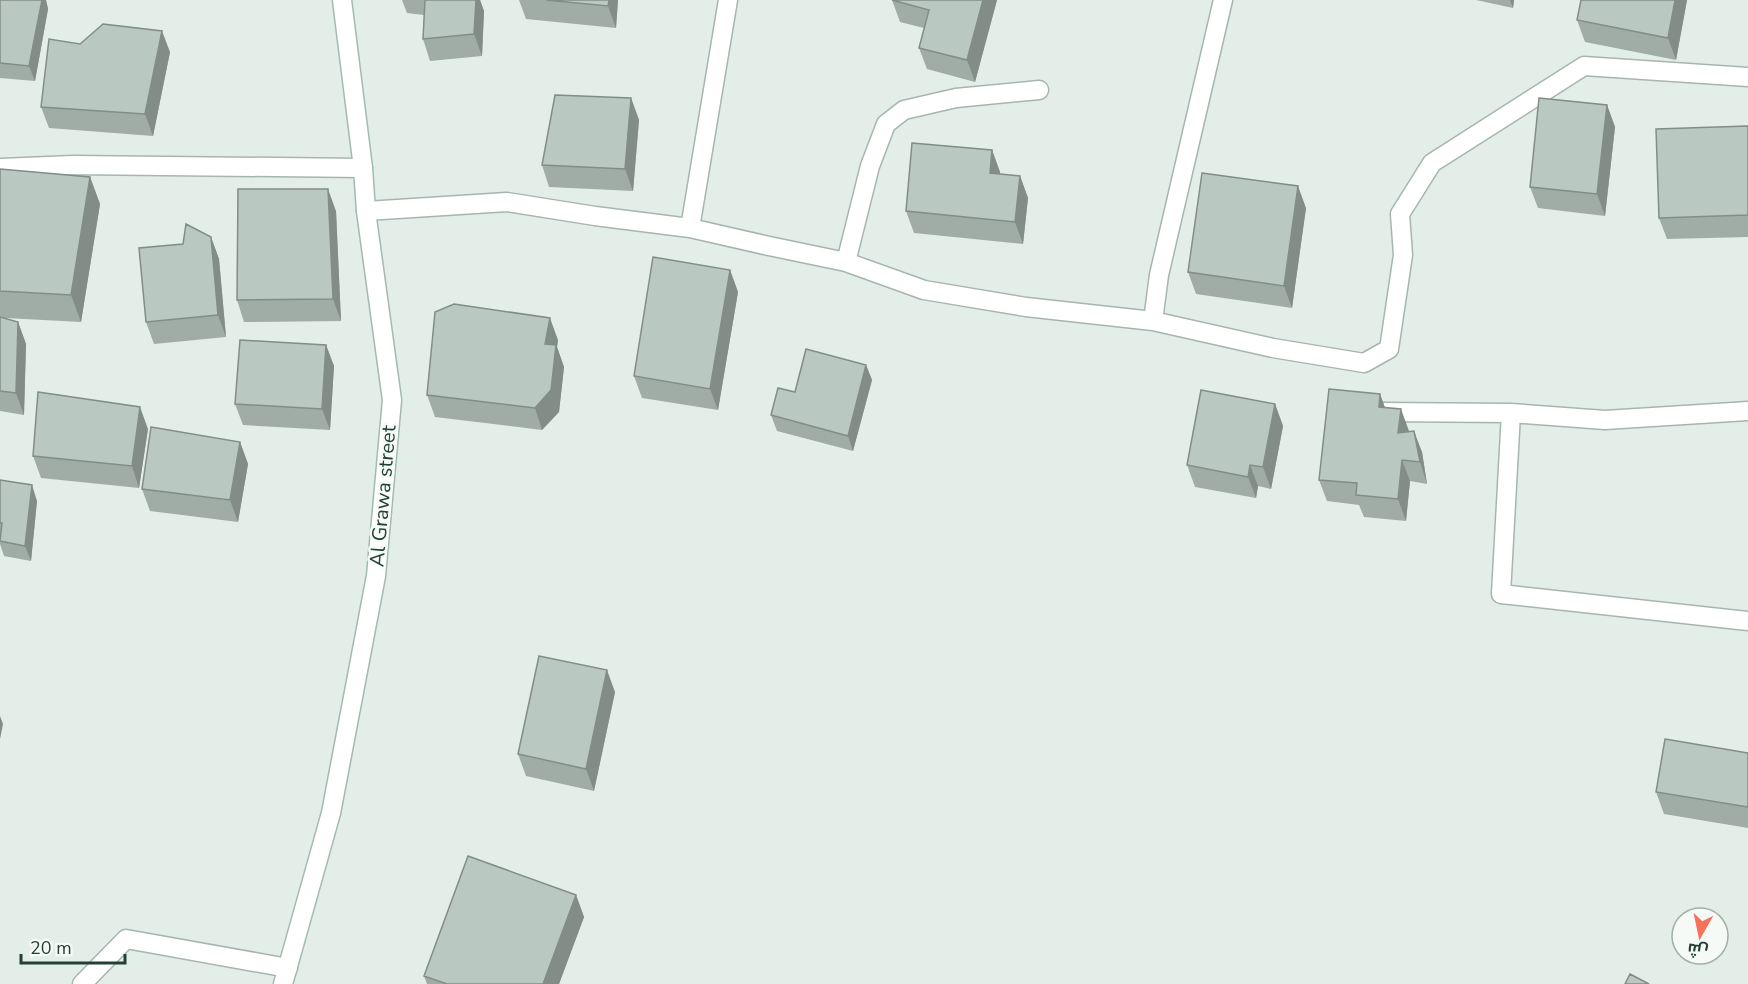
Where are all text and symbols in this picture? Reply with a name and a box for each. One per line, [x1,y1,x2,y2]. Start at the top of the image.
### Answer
street label: Al Grawa street [363,423,403,568]
north arrow [1670,906,1730,966]
scale bar [21,927,124,965]
text: 20 m [30,936,72,960]
text: ش [1686,937,1710,962]

